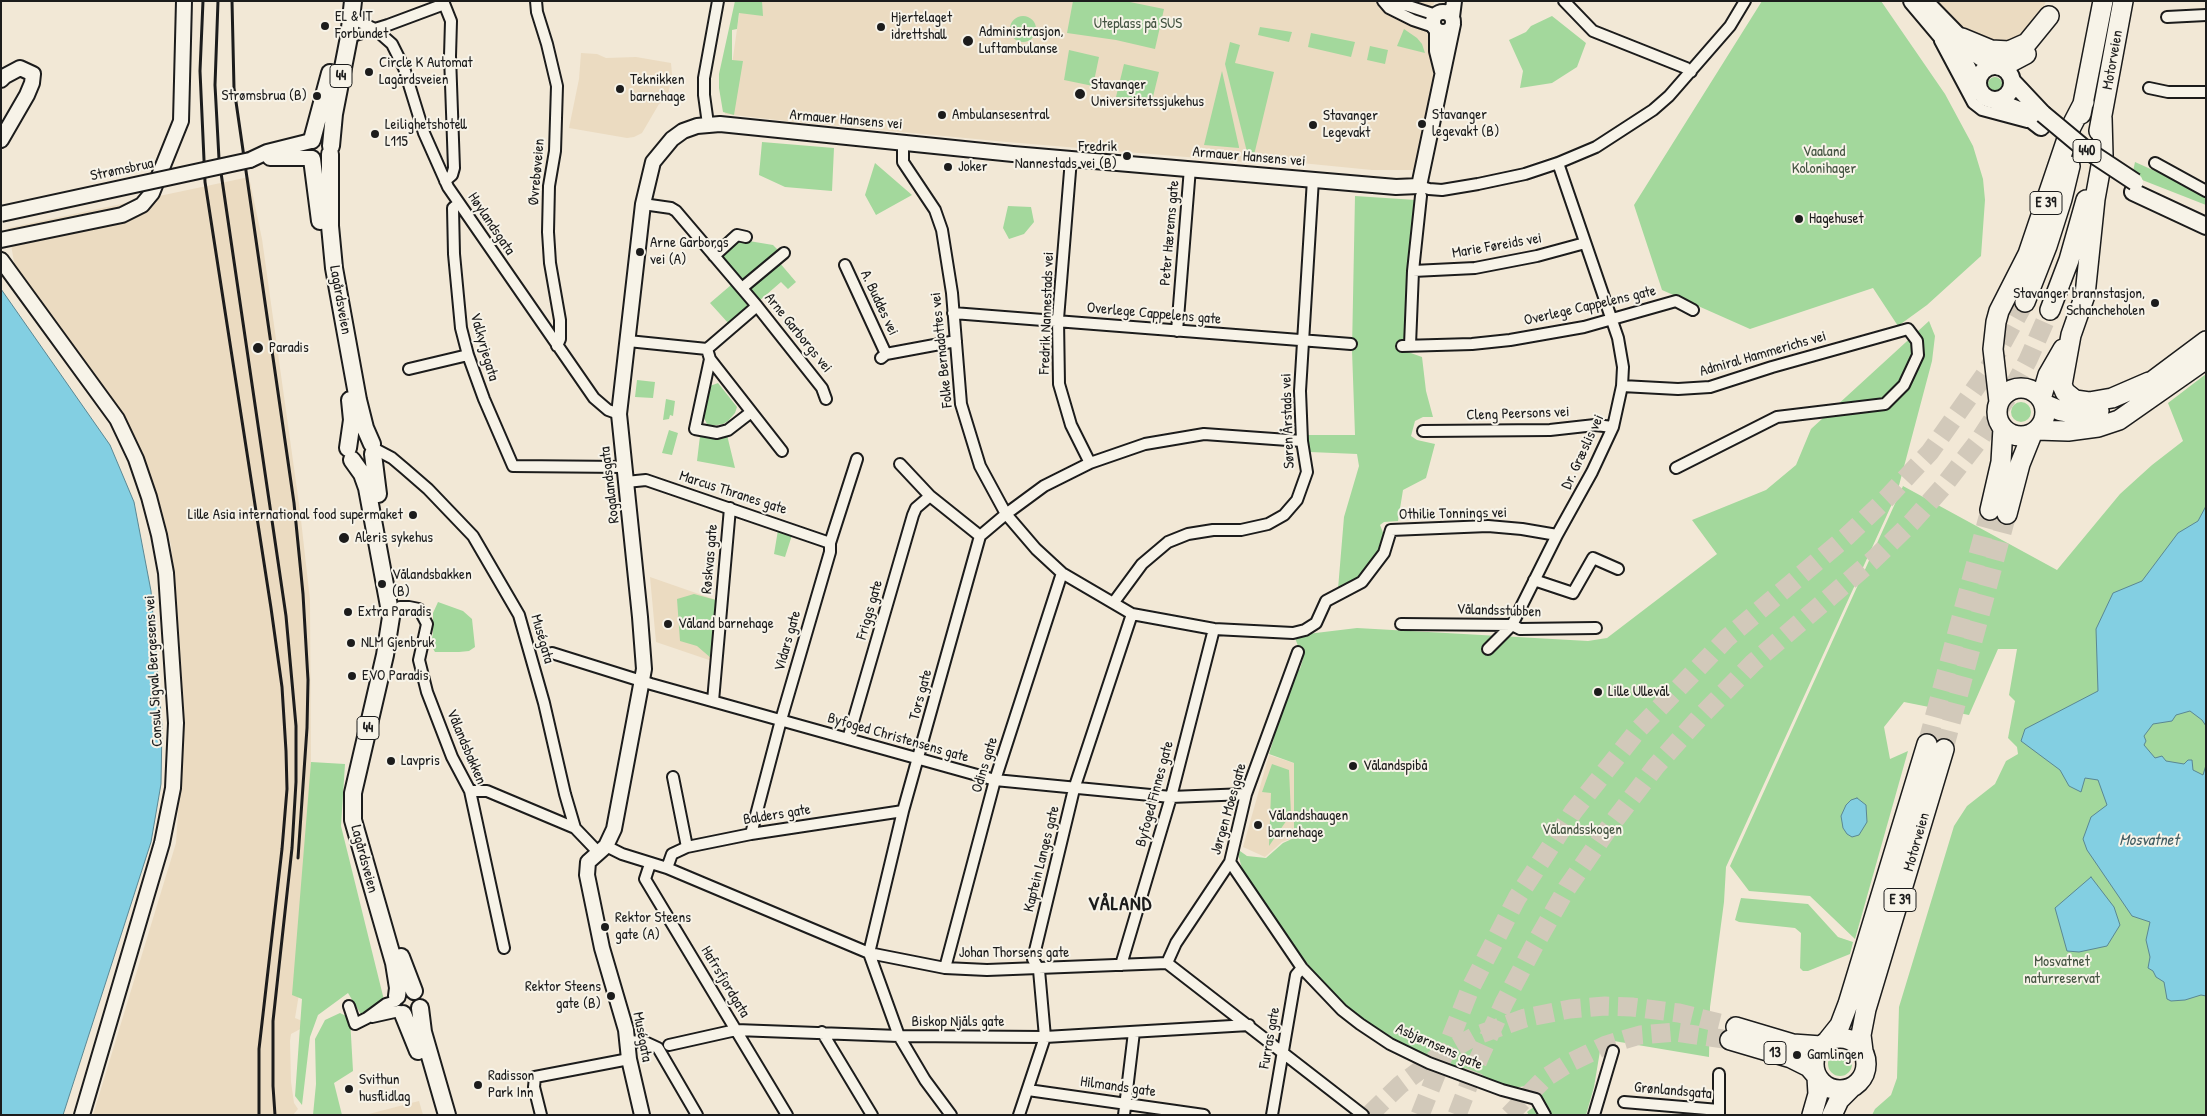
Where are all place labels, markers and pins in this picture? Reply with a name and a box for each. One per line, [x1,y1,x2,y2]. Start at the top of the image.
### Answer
place label: EL & IT Forbundet [335,8,388,43]
place label: Hjertelaget idrettshall [891,9,952,44]
marker: EL & IT Forbundet [319,20,331,32]
marker: Hjertelaget idrettshall [875,21,887,33]
place label: Administrasjon, Luftambulanse [979,23,1064,58]
marker: Administrasjon, Luftambulanse [961,34,975,48]
place label: Circle K Automat Lagårdsveien [379,54,473,89]
marker: Circle K Automat Lagårdsveien [363,66,375,78]
place label: Teknikken barnehage [630,71,685,106]
place label: Stavanger Universitetssjukehus [1091,76,1204,111]
marker: Teknikken barnehage [614,83,626,95]
place label: Strømsbrua (B) [222,87,307,105]
marker: Stavanger Universitetssjukehus [1073,87,1087,101]
marker: Strømsbrua (B) [311,90,323,102]
place label: Ambulansesentral [952,106,1049,124]
place label: Stavanger legevakt (B) [1432,106,1499,141]
place label: Stavanger Legevakt [1323,107,1378,142]
marker: Ambulansesentral [936,109,948,121]
place label: Leilighetshotell L115 [385,116,467,151]
marker: Stavanger legevakt (B) [1416,118,1428,130]
marker: Stavanger Legevakt [1307,119,1319,131]
marker: Leilighetshotell L115 [369,128,381,140]
place label: Fredrik Nannestads vei (B) [1015,138,1117,173]
marker: Fredrik Nannestads vei (B) [1121,150,1133,162]
place label: Joker [958,158,988,176]
marker: Joker [942,161,954,173]
place label: Hagehuset [1809,210,1864,228]
marker: Hagehuset [1793,213,1805,225]
place label: Arne Garborgs vei (A) [650,234,729,269]
marker: Arne Garborgs vei (A) [634,246,646,258]
place label: Stavanger brannstasjon, Schancheholen [2013,285,2145,320]
marker: Stavanger brannstasjon, Schancheholen [2149,297,2161,309]
place label: Paradis [269,339,309,357]
marker: Paradis [251,341,265,355]
place label: Lille Asia international food supermaket [188,506,403,524]
marker: Lille Asia international food supermaket [407,509,419,521]
place label: Aleris sykehus [355,529,433,547]
marker: Aleris sykehus [337,531,351,545]
place label: Vålandsbakken (B) [392,566,472,601]
marker: Vålandsbakken (B) [376,578,388,590]
place label: Extra Paradis [358,603,431,621]
marker: Extra Paradis [342,606,354,618]
place label: Våland barnehage [678,615,774,633]
marker: Våland barnehage [662,618,674,630]
place label: NLM Gjenbruk [361,634,435,652]
marker: NLM Gjenbruk [345,637,357,649]
place label: EVO Paradis [362,667,429,685]
marker: EVO Paradis [346,670,358,682]
place label: Lille Ullevål [1608,683,1669,701]
marker: Lille Ullevål [1592,686,1604,698]
place label: Lavpris [401,752,440,770]
marker: Lavpris [385,755,397,767]
place label: Vålandspibå [1363,757,1427,775]
marker: Vålandspibå [1347,760,1359,772]
place label: Vålandshaugen barnehage [1268,807,1348,842]
marker: Vålandshaugen barnehage [1252,819,1264,831]
place label: Rektor Steens gate (A) [615,909,691,944]
marker: Rektor Steens gate (A) [599,921,611,933]
place label: Rektor Steens gate (B) [525,978,601,1013]
marker: Rektor Steens gate (B) [605,990,617,1002]
place label: Gamlingen [1807,1046,1864,1064]
marker: Gamlingen [1791,1049,1803,1061]
place label: Radisson Park Inn [488,1067,534,1102]
place label: Svithun husflidlag [359,1071,411,1106]
marker: Radisson Park Inn [472,1079,484,1091]
marker: Svithun husflidlag [343,1083,355,1095]

